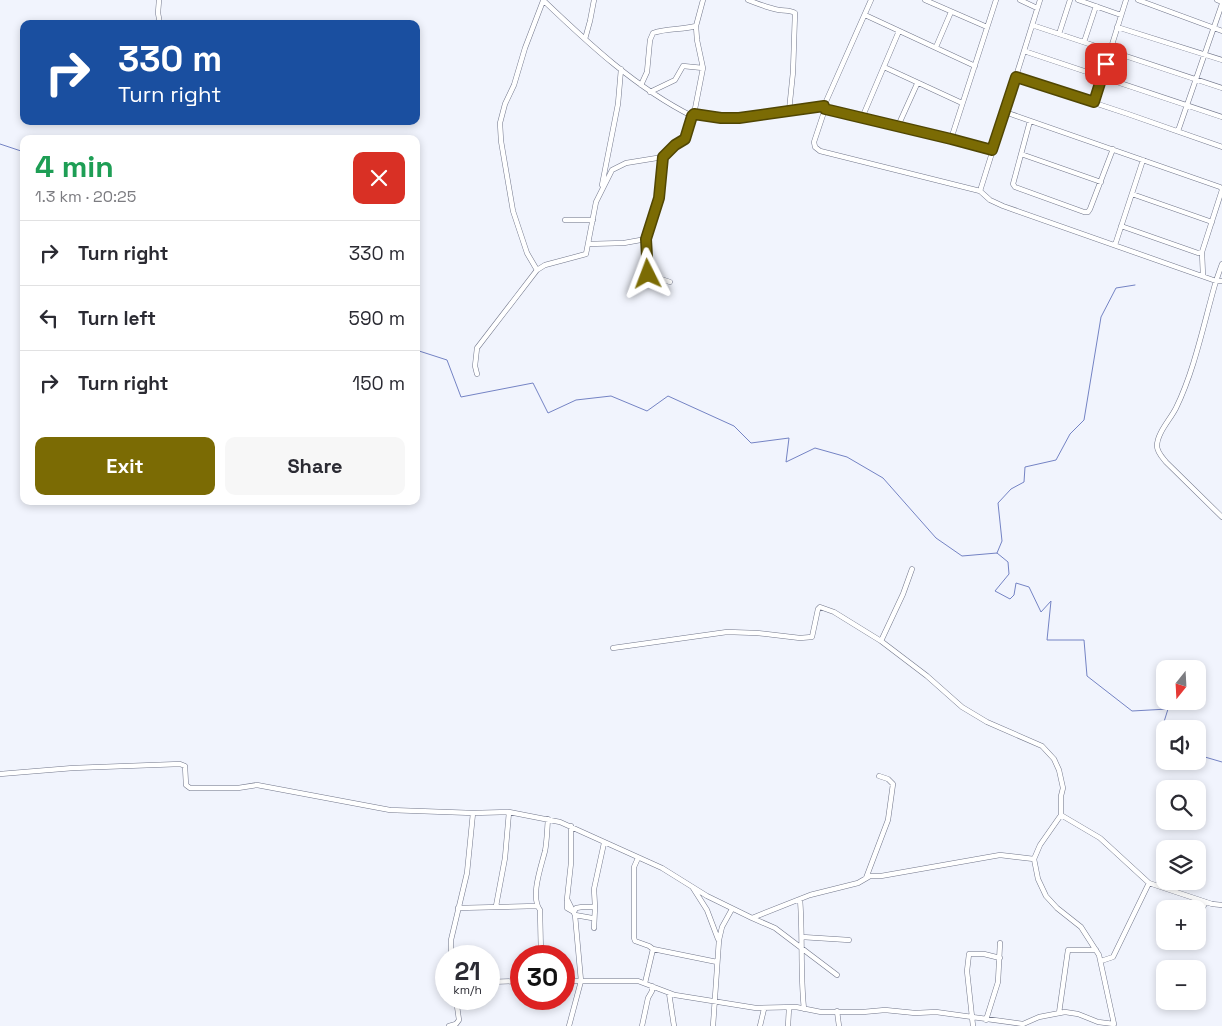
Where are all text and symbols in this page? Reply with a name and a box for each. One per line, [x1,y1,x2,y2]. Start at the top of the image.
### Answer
text: 330 m [118,37,222,81]
icon: right [35,40,100,105]
pin [1085,43,1127,85]
icon: arrive [1092,50,1120,78]
text: Turn right [118,80,221,108]
text: 4 min [35,147,114,186]
button: close [353,152,405,204]
text: 1.3 km · 20:25 [35,186,136,207]
icon: right [35,239,63,267]
text: Turn right [78,241,168,266]
text: 330 m [349,241,405,266]
position arrow [621,247,673,299]
icon: left [35,304,63,332]
text: Turn left [78,306,156,331]
text: 590 m [349,306,405,331]
icon: right [35,369,63,397]
text: Turn right [78,371,168,396]
text: 150 m [352,371,405,396]
button: Exit [35,437,215,495]
button: Share [225,437,405,495]
north arrow [1156,660,1206,710]
map controls [1156,660,1206,1010]
button: sound [1156,720,1206,770]
button: search [1156,780,1206,830]
button: layers [1156,840,1206,890]
button: + [1156,900,1206,950]
speed limit sign: 30 [510,945,575,1010]
text: 21 [454,955,481,987]
button: − [1156,960,1206,1010]
text: km/h [453,982,482,998]

